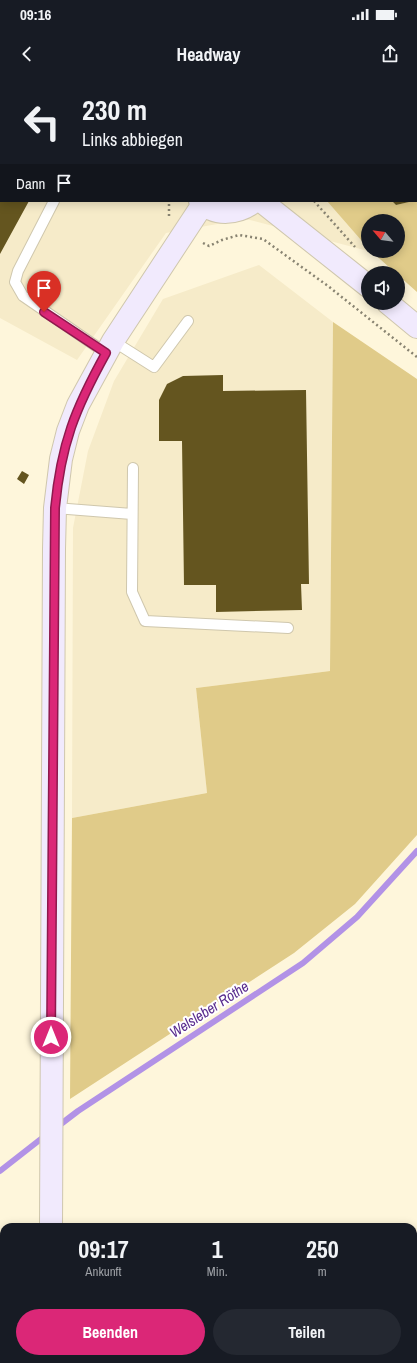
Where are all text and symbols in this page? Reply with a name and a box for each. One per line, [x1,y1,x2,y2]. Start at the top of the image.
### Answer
text: 09:16 [20,4,51,25]
text: Headway [177,42,241,67]
icon: back [16,43,38,65]
icon: share [379,43,401,65]
text: 230 m [82,91,147,129]
icon: left [16,96,68,148]
text: Links abbiegen [82,127,183,152]
icon: arrive [53,172,75,194]
text: Dann [16,173,45,194]
north arrow [361,214,405,258]
map controls [361,214,405,310]
button: sound [361,266,405,310]
pin [27,271,61,312]
icon: arrive [33,277,55,299]
water label: Welsleber Röthe [165,975,253,1042]
position arrow [30,1016,72,1058]
text: 09:17 [78,1233,129,1265]
text: 1 [212,1233,223,1265]
text: 250 [306,1233,339,1265]
text: Ankunft [85,1263,122,1280]
text: Min. [207,1263,228,1280]
text: m [318,1263,327,1280]
button: Beenden [16,1309,205,1355]
button: Teilen [213,1309,401,1355]

